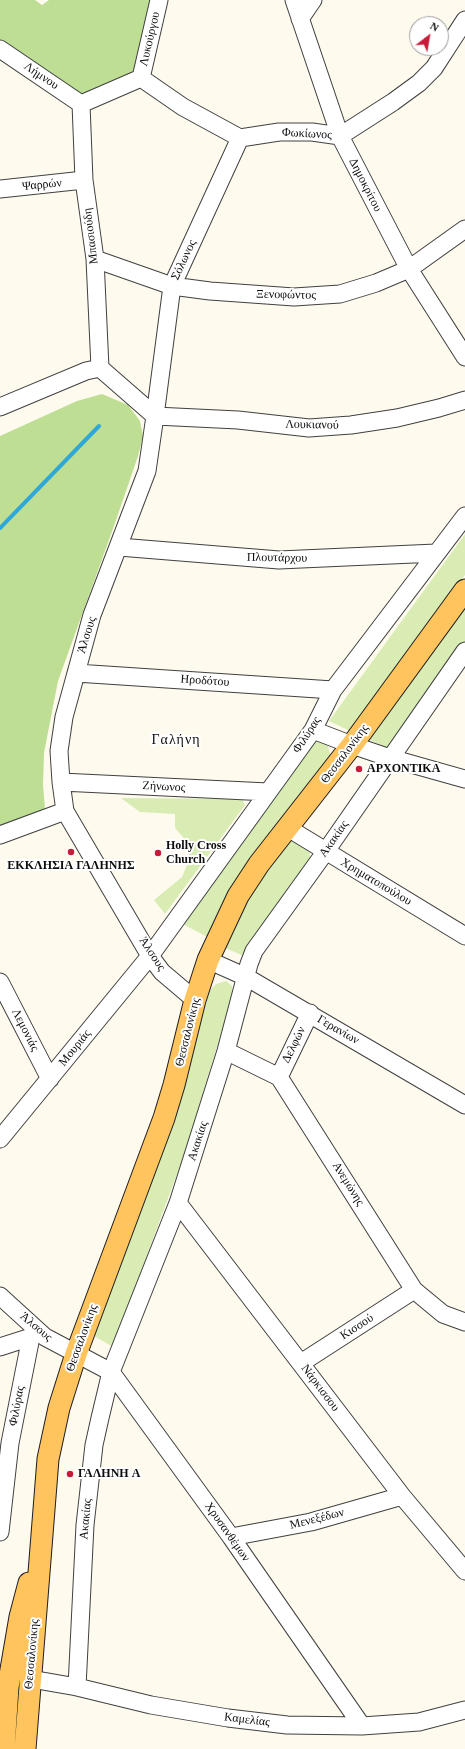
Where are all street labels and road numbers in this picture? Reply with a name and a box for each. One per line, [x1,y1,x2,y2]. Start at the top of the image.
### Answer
street label: Λυκούργου [137,10,163,68]
street label: Λήμνου [21,59,61,93]
street label: Φωκίωνος [282,126,332,142]
street label: Δημοκρίτου [345,156,385,214]
street label: Ψαρρών [22,176,62,194]
street label: Μπασιούδη [80,207,102,265]
street label: Σόλωνος [168,238,200,282]
street label: Ξενοφώντος [256,287,316,303]
street label: Λουκιανού [285,417,339,433]
street label: Πλουτάρχου [247,550,307,566]
street label: Άλσους [75,615,99,655]
street label: Ηροδότου [180,672,230,690]
street label: Φιλύρας [290,714,324,756]
street label: Θεσσαλονίκης [318,722,372,786]
street label: Ζήνωνος [142,779,186,795]
street label: Ακακίας [316,818,352,860]
street label: Χρηματοπούλου [338,855,414,909]
street label: Άλσους [136,934,168,974]
street label: Θεσσαλονίκης [172,996,204,1068]
street label: Λεμονιάς [8,1006,42,1054]
street label: Γερανίων [314,1012,362,1048]
street label: Δελφών [279,1024,309,1066]
street label: Μουριάς [56,1027,94,1069]
street label: Ακακίας [185,1119,211,1163]
street label: Ανεμώνης [329,1159,367,1209]
street label: Θεσσαλονίκης [63,1302,101,1374]
street label: Άλσους [17,1309,55,1345]
street label: Κισσού [338,1311,376,1343]
street label: Νάρκισσου [298,1362,342,1414]
street label: Φιλύρας [6,1385,28,1427]
street label: Ακακίας [77,1498,95,1540]
street label: Χρυσανθέμων [201,1499,253,1565]
street label: Μενεξέδων [288,1505,346,1533]
street label: Θεσσαλονίκης [22,1618,42,1690]
street label: Καμελίας [223,1710,271,1730]

